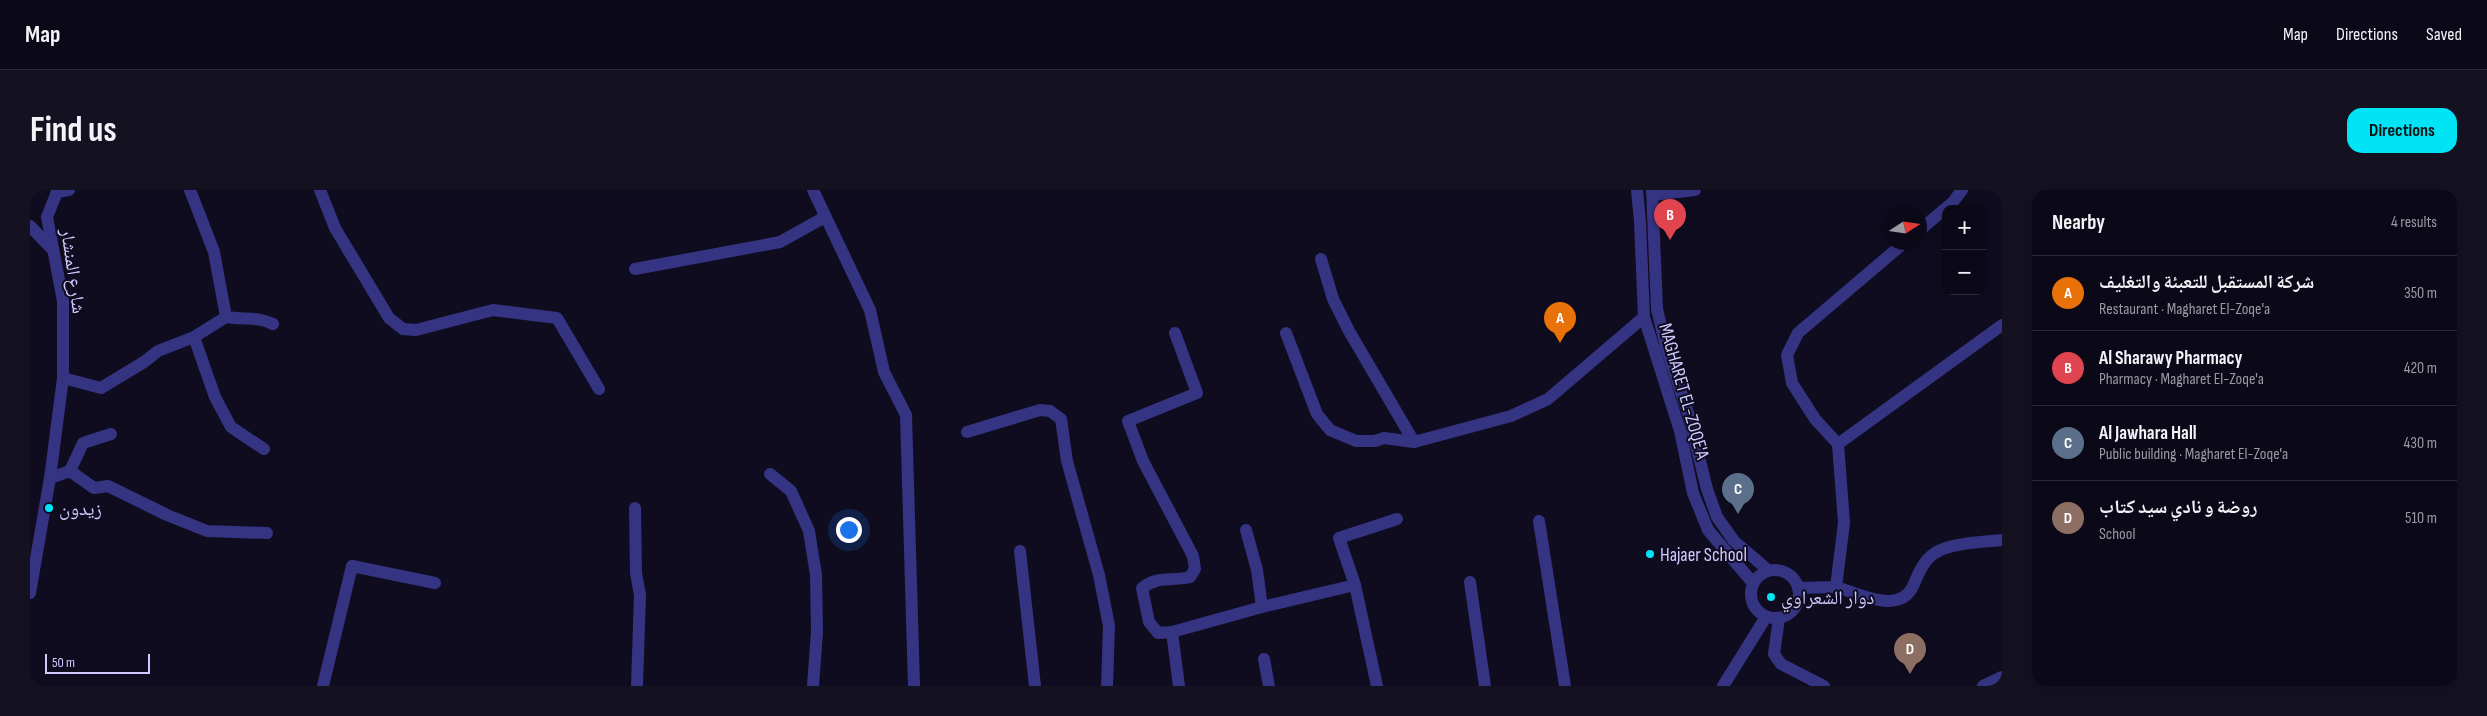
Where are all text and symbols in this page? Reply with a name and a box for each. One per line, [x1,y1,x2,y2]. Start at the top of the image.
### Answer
text: Map [25,20,60,49]
text: Map [2283,24,2308,45]
text: Directions [2336,24,2398,45]
text: Saved [2426,24,2462,45]
button: Directions [2347,108,2457,153]
text: Find us [30,109,117,152]
pin: B [1654,199,1686,240]
north arrow [1882,205,1927,250]
map controls [1942,205,1987,295]
button: + [1942,205,1987,250]
text: Nearby [2052,210,2105,235]
text: 4 results [2391,213,2437,232]
street label: شارع المنشار [55,226,90,315]
button: − [1942,250,1987,295]
text: شركة المستقبل للتعبئة والتغليف [2099,271,2314,294]
text: A [2064,284,2072,303]
text: 350 m [2404,284,2437,303]
text: Restaurant · Magharet El-Zoqe'a [2099,300,2270,319]
pin: A [1544,302,1576,343]
street label: MAGHARET EL-ZOQE'A [1653,321,1714,463]
text: Al Sharawy Pharmacy [2099,347,2242,370]
text: B [2064,359,2072,378]
text: 420 m [2404,359,2437,378]
text: Pharmacy · Magharet El-Zoqe'a [2099,370,2264,389]
text: Al Jawhara Hall [2099,422,2197,445]
text: C [2064,434,2072,453]
text: 430 m [2404,434,2437,453]
text: Public building · Magharet El-Zoqe'a [2099,445,2288,464]
pin: C [1722,473,1754,514]
text: روضة و نادي سيد كتاب [2099,496,2257,519]
place label: زيدون [59,498,102,521]
marker: زيدون [43,502,55,514]
text: D [2064,509,2072,528]
text: 510 m [2405,509,2437,528]
your location [836,517,862,543]
text: School [2099,525,2135,544]
place label: Hajaer School [1660,544,1747,567]
marker: Hajaer School [1644,548,1656,560]
place label: دوار الشعراوي [1781,587,1875,613]
marker: دوار الشعراوي [1765,591,1777,603]
pin: D [1894,633,1926,674]
scale bar [45,651,150,674]
text: 50 m [52,654,75,671]

